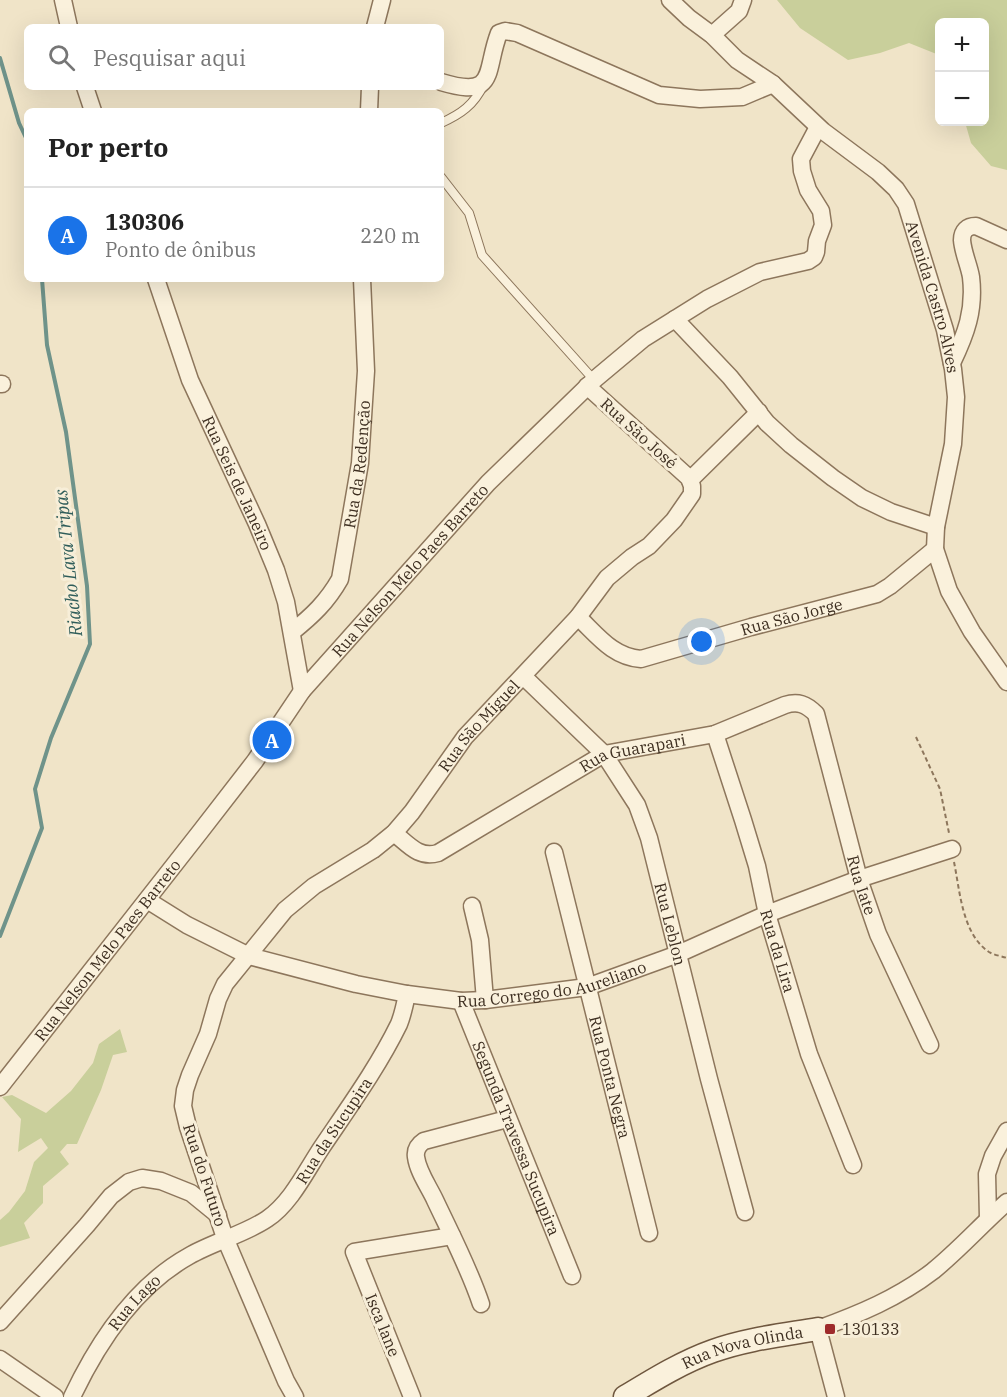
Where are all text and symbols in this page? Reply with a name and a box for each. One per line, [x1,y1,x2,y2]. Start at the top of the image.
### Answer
map controls [935,18,989,126]
button: + [935,18,989,72]
search box [24,24,444,90]
icon: search [45,41,78,74]
text: Pesquisar aqui [93,43,246,72]
button: − [935,72,989,126]
text: Por perto [48,130,168,164]
text: 130306 [105,207,184,236]
street label: Avenida Castro Alves [902,218,964,375]
text: A [61,222,74,249]
text: 220 m [360,222,420,249]
text: Ponto de ônibus [105,236,256,263]
street label: Rua São José [596,393,682,473]
street label: Rua da Redenção [339,400,374,530]
street label: Rua Seis de Janeiro [198,413,277,553]
street label: Rua Nelson Melo Paes Barreto [327,480,492,661]
water label: Riacho Lava Tripas [49,488,87,639]
street label: Rua São Jorge [738,593,845,640]
your location [687,627,716,656]
street label: Rua São Miguel [434,675,524,776]
pin: A [252,718,292,762]
street label: Rua Guarapari [576,729,687,777]
street label: Rua Iate [843,853,881,917]
street label: Rua Nelson Melo Paes Barreto [30,855,185,1045]
street label: Rua Leblon [650,880,690,968]
street label: Rua da Lira [756,907,800,995]
street label: Rua Corrego do Aureliano [457,956,649,1011]
street label: Rua Ponta Negra [585,1014,635,1141]
street label: Segunda Travessa Sucupira [468,1038,565,1239]
street label: Rua da Sucupira [292,1073,376,1188]
street label: Rua do Futuro [179,1121,231,1229]
street label: Rua Lago [104,1270,165,1334]
street label: Isca lane [361,1290,405,1360]
place label: 130133 [842,1319,900,1339]
street label: Rua Nova Olinda [678,1322,805,1373]
marker: 130133 [823,1322,837,1336]

